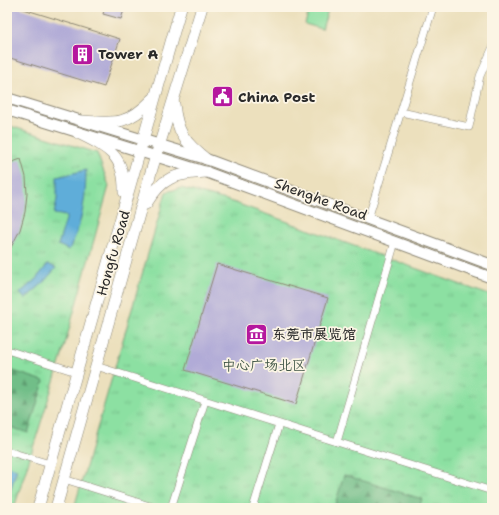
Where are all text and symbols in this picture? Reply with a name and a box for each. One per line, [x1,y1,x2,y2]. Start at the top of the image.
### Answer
building icon: Tower A [70,41,96,67]
place label: Tower A [98,45,159,63]
public building icon: China Post [210,84,236,110]
place label: China Post [238,88,315,106]
street label: Shenghe Road [272,174,370,224]
street label: Hongfu Road [92,208,134,298]
museum icon: 东莞市展览馆 [243,321,269,347]
place label: 东莞市展览馆 [272,325,356,343]
park label: 中心广场北区 [222,356,306,374]

